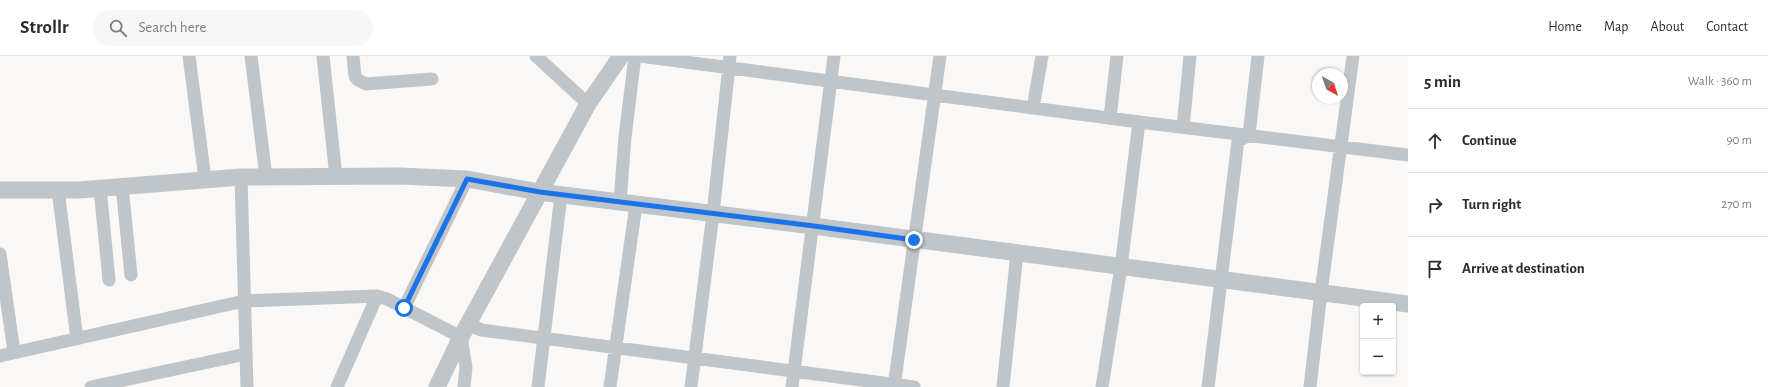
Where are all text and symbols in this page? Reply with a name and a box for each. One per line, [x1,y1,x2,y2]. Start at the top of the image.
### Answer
search box [93,10,373,46]
icon: search [107,17,129,39]
text: Strollr [20,18,69,37]
text: Search here [139,20,206,35]
text: Home [1548,20,1582,34]
text: Map [1604,20,1628,34]
text: About [1650,20,1684,34]
text: Contact [1706,20,1748,34]
north arrow [1312,68,1348,104]
text: 5 min [1424,73,1461,90]
text: Walk · 360 m [1688,75,1752,88]
icon: ahead [1424,130,1446,152]
text: Continue [1462,133,1517,148]
text: 90 m [1726,134,1752,147]
icon: right [1424,194,1446,216]
text: Turn right [1462,197,1521,212]
text: 270 m [1721,198,1752,211]
route end [905,231,923,249]
icon: arrive [1424,258,1446,280]
text: Arrive at destination [1462,261,1585,276]
route start [395,299,413,317]
map controls [1360,303,1396,375]
button: + [1360,303,1396,339]
button: − [1360,339,1396,375]

